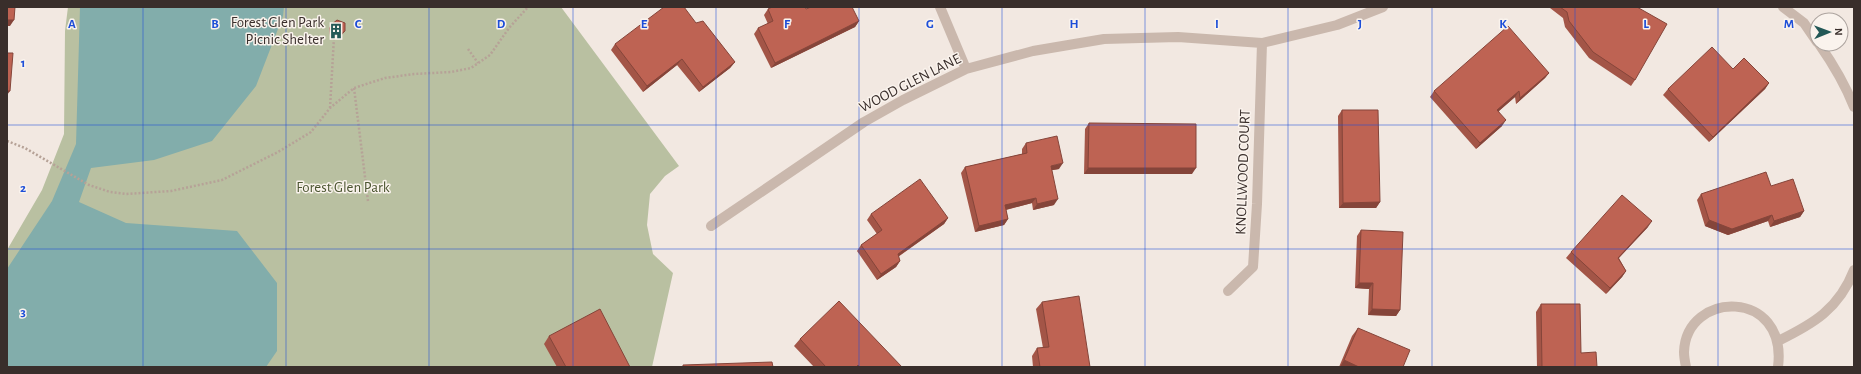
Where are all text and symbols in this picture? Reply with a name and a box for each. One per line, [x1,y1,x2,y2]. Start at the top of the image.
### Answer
north arrow [1809,12,1849,52]
place label: Forest Glen Park Picnic Shelter [231,15,324,47]
text: A [68,18,76,31]
text: B [211,18,219,31]
text: C [355,18,362,31]
text: D [497,18,506,31]
text: E [641,18,648,31]
text: F [784,18,791,31]
text: G [926,18,934,31]
text: H [1069,18,1079,31]
text: I [1215,18,1219,31]
text: J [1358,18,1362,31]
text: K [1499,18,1507,31]
text: L [1643,18,1649,31]
text: M [1784,18,1794,31]
building icon: Forest Glen Park Picnic Shelter [327,22,345,40]
text: N [1833,28,1844,36]
street label: WOOD GLEN LANE [857,51,963,115]
text: 1 [21,57,25,70]
street label: KNOLLWOOD COURT [1233,108,1253,235]
park label: Forest Glen Park [296,180,390,195]
text: 2 [20,182,26,195]
text: 3 [20,306,26,319]

